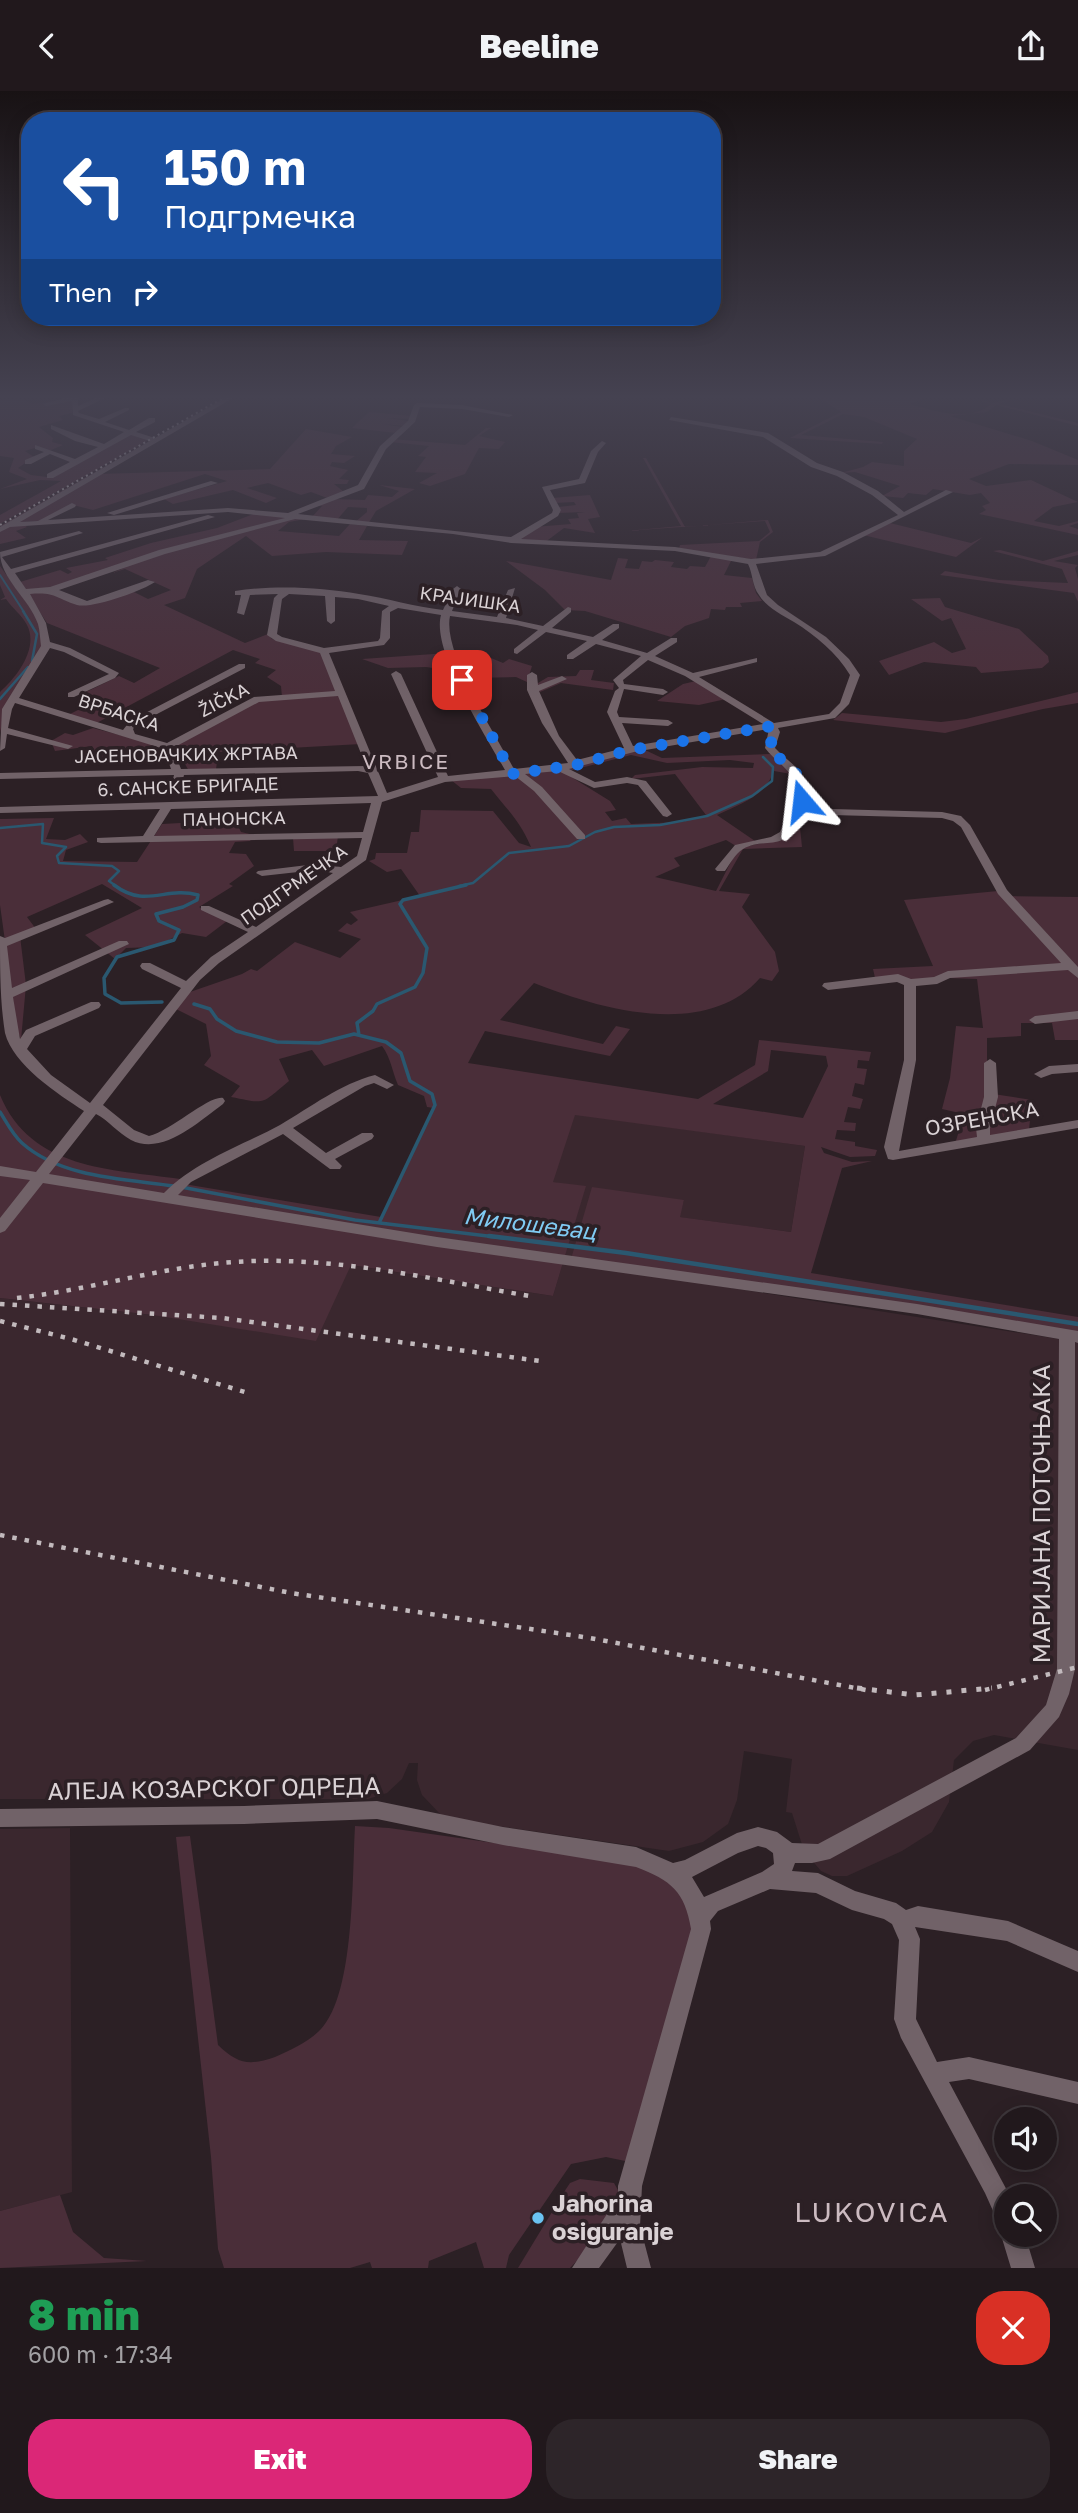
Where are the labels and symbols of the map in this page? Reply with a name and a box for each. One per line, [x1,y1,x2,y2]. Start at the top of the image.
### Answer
street label: КРАЈИШКА [418,581,522,617]
pin [432,650,492,710]
street label: ŽIČKA [195,677,252,721]
street label: ВРБАСКА [76,689,163,736]
street label: ЈАСЕНОВАЧКИХ ЖРТАВА [74,741,298,767]
district label: VRBICE [362,748,450,774]
position arrow [765,764,839,838]
street label: 6. САНСКЕ БРИГАДЕ [97,772,279,800]
street label: ПАНОНСКА [182,806,286,830]
street label: ПОДГРМЕЧКА [236,839,351,929]
street label: ОЗРЕНСКА [923,1095,1041,1141]
water label: Милошевац [462,1201,599,1245]
street label: МАРИЈАНА ПОТОЧЊАКА [1026,1365,1055,1663]
street label: АЛЕЈА КОЗАРСКОГ ОДРЕДА [47,1770,381,1805]
place label: Jahorina osiguranje [552,2188,674,2245]
district label: LUKOVICA [794,2195,950,2228]
marker: Jahorina osiguranje [530,2210,546,2226]

